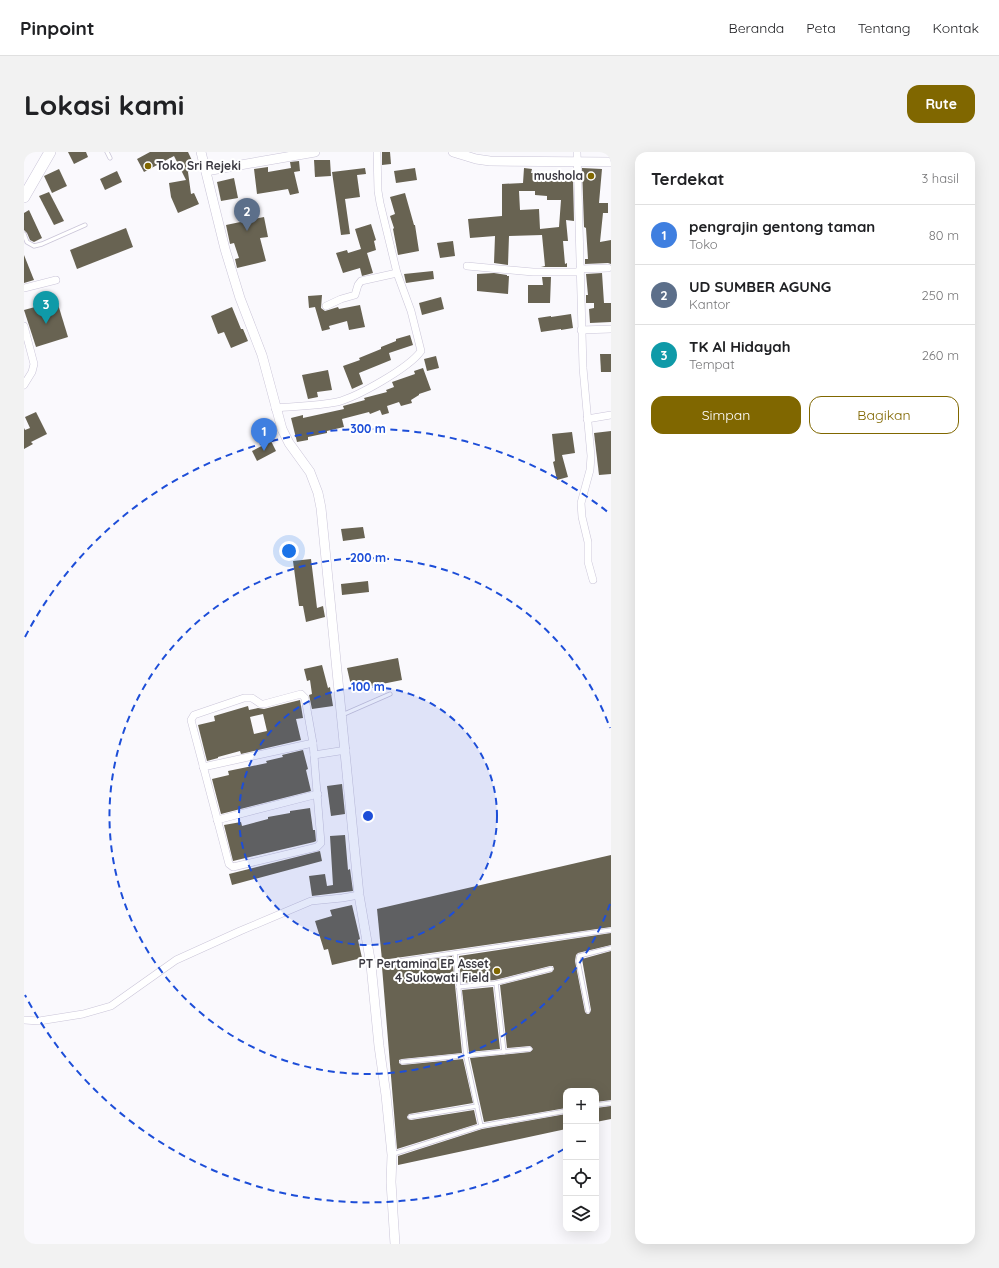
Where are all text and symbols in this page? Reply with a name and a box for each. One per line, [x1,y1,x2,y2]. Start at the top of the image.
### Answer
text: Pinpoint [20,16,95,40]
text: Beranda [729,19,784,37]
text: Peta [806,19,836,37]
text: Tentang [858,19,911,37]
text: Kontak [933,19,979,37]
button: Rute [907,85,975,123]
text: Lokasi kami [24,87,184,122]
place label: Toko Sri Rejeki [156,158,241,173]
marker: Toko Sri Rejeki [143,161,153,171]
place label: mushola [534,168,583,183]
text: Terdekat [651,168,725,189]
text: 3 hasil [922,170,959,186]
marker: mushola [586,171,596,181]
pin: 2 [234,198,260,231]
text: pengrajin gentong taman [689,217,875,236]
text: 1 [661,227,667,243]
text: 80 m [929,227,959,243]
text: Toko [689,236,718,252]
text: UD SUMBER AGUNG [689,277,831,296]
text: 2 [660,287,668,303]
text: 250 m [922,287,959,303]
pin: 3 [33,291,59,324]
text: Kantor [689,296,730,312]
text: TK Al Hidayah [689,337,790,356]
text: 3 [661,347,667,363]
text: 260 m [922,347,959,363]
text: Tempat [689,356,735,372]
button: Simpan [651,396,801,434]
button: Bagikan [809,396,959,434]
pin: 1 [251,418,277,451]
text: 300 m [350,421,386,436]
your location [279,541,299,561]
text: 200 m [350,550,386,565]
text: 100 m [351,679,385,694]
centre of rings [361,809,375,823]
place label: PT Pertamina EP Asset 4 Sukowati Field [358,956,489,985]
marker: PT Pertamina EP Asset 4 Sukowati Field [492,966,502,976]
map controls [563,1088,599,1232]
button: + [563,1088,599,1124]
button: − [563,1124,599,1160]
button: locate [563,1160,599,1196]
button: layers [563,1196,599,1232]

